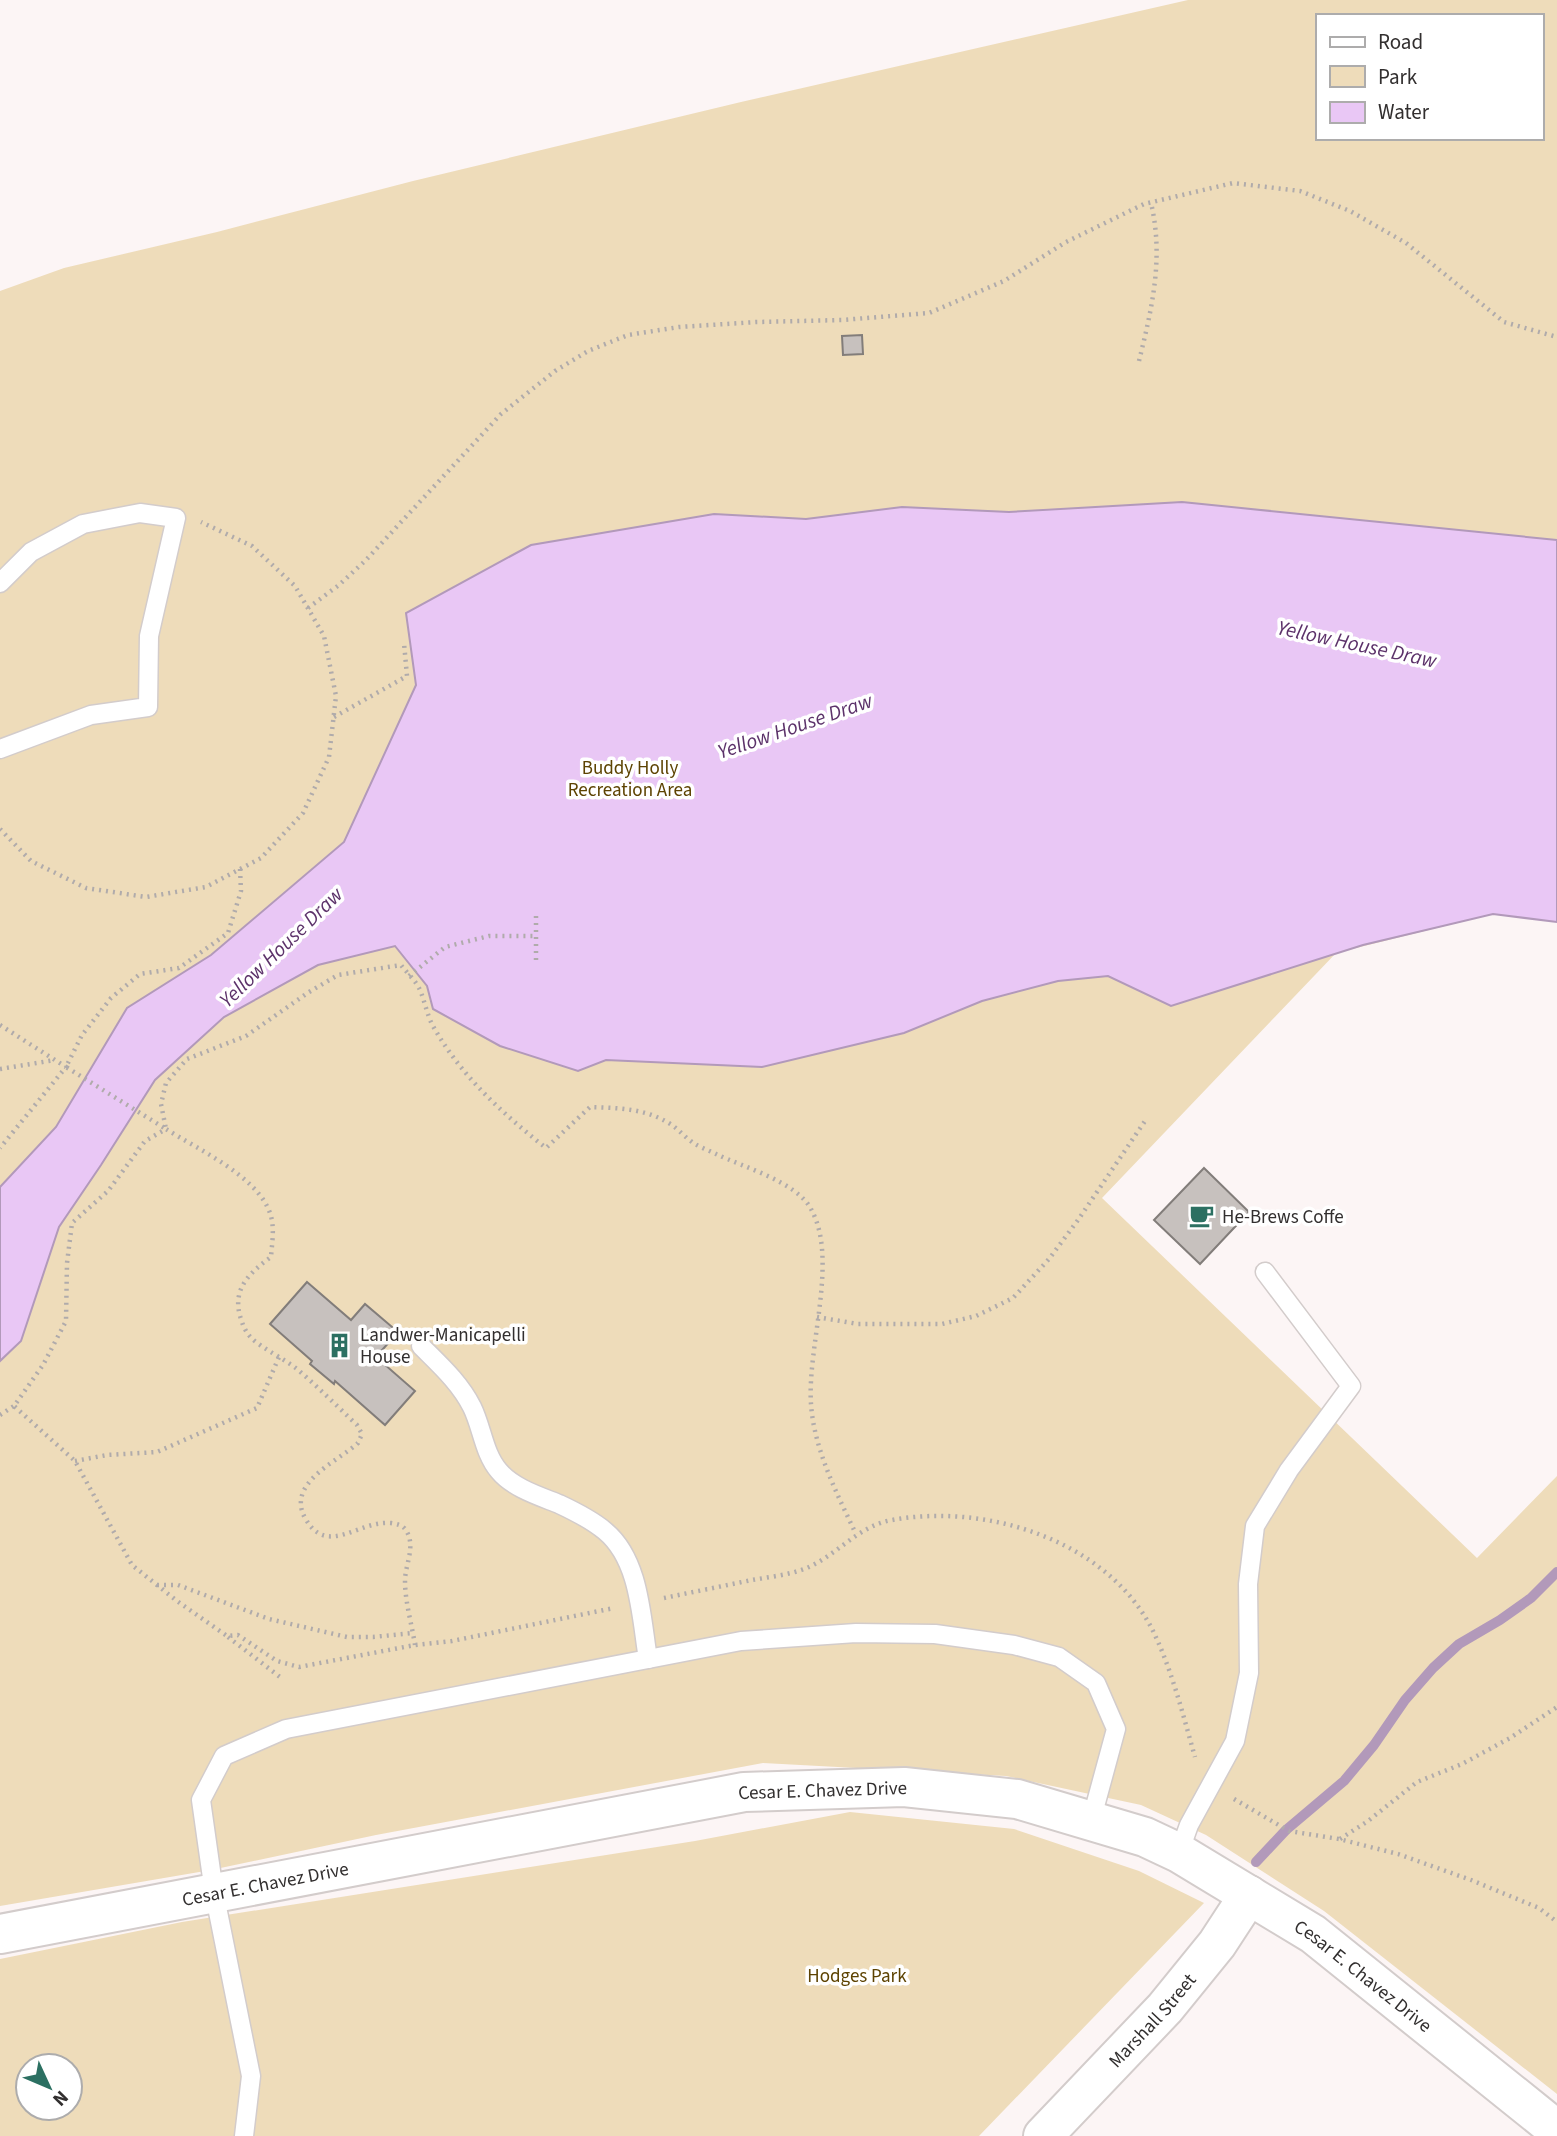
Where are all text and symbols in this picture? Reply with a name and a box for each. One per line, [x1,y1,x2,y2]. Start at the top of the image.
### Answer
legend [1316,14,1543,140]
text: Road [1378,27,1423,57]
text: Park [1378,62,1418,92]
text: Water [1378,97,1430,127]
water label: Yellow House Draw [1275,612,1440,676]
water label: Yellow House Draw [713,685,877,767]
park label: Buddy Holly Recreation Area [568,755,692,804]
water label: Yellow House Draw [212,880,350,1014]
cafe icon: He-Brews Coffe [1188,1202,1216,1230]
place label: He-Brews Coffe [1222,1204,1344,1231]
place label: Landwer-Manicapelli House [360,1322,526,1371]
building icon: Landwer-Manicapelli House [326,1331,354,1359]
street label: Cesar E. Chavez Drive [736,1775,907,1808]
street label: Cesar E. Chavez Drive [180,1856,351,1914]
street label: Cesar E. Chavez Drive [1289,1914,1437,2039]
park label: Hodges Park [807,1963,907,1990]
street label: Marshall Street [1103,1968,1203,2074]
north arrow [14,2052,84,2122]
text: N [46,2084,74,2112]

